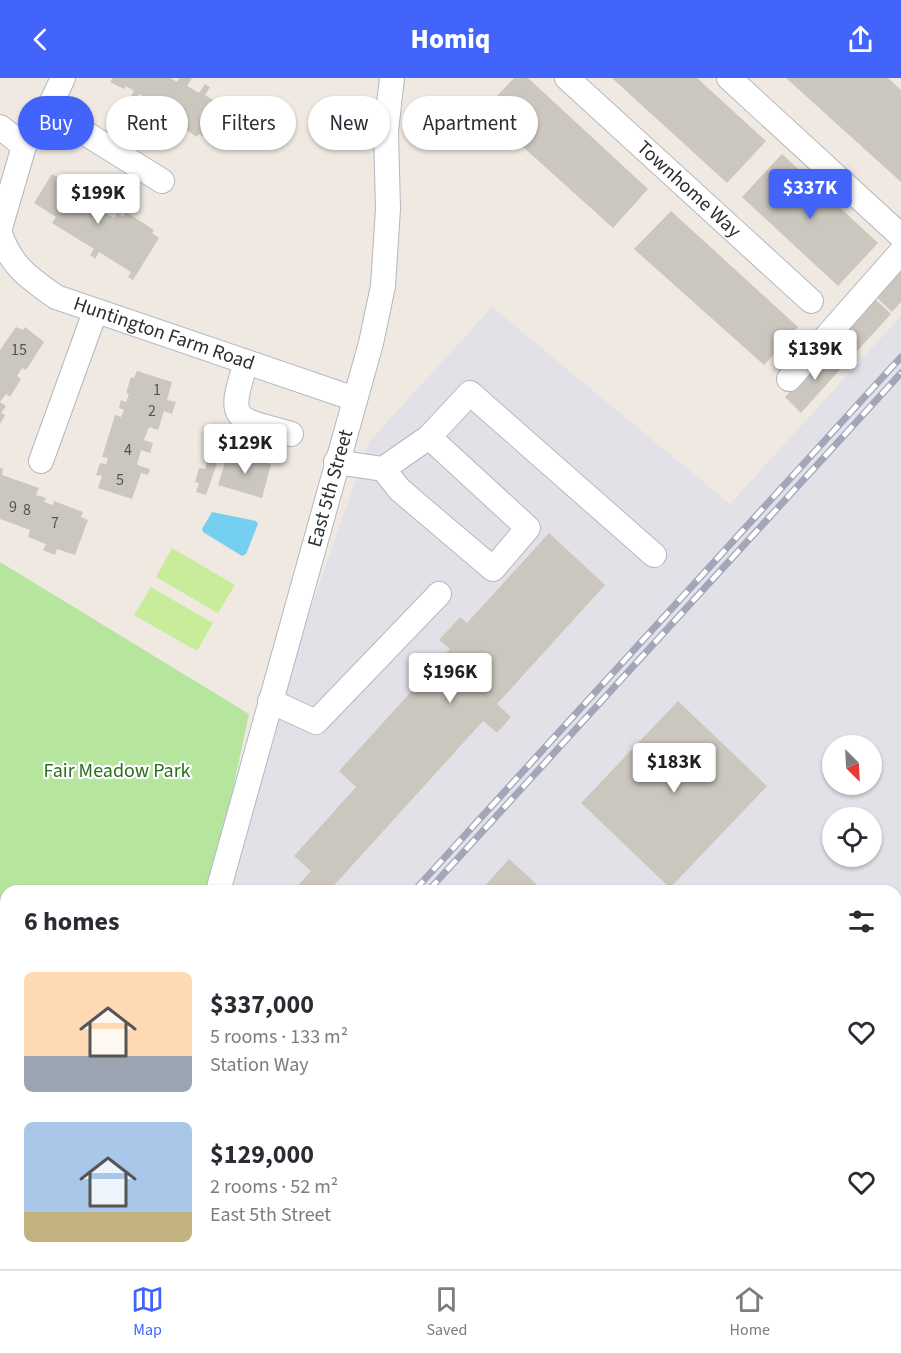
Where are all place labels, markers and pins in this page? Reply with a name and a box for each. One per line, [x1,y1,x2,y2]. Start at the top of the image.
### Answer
pin: $337K [768,169,852,220]
pin: $199K [56,174,140,225]
pin: $139K [773,330,857,381]
pin: $129K [203,424,287,475]
pin: $196K [408,653,492,704]
pin: $183K [632,743,716,794]

